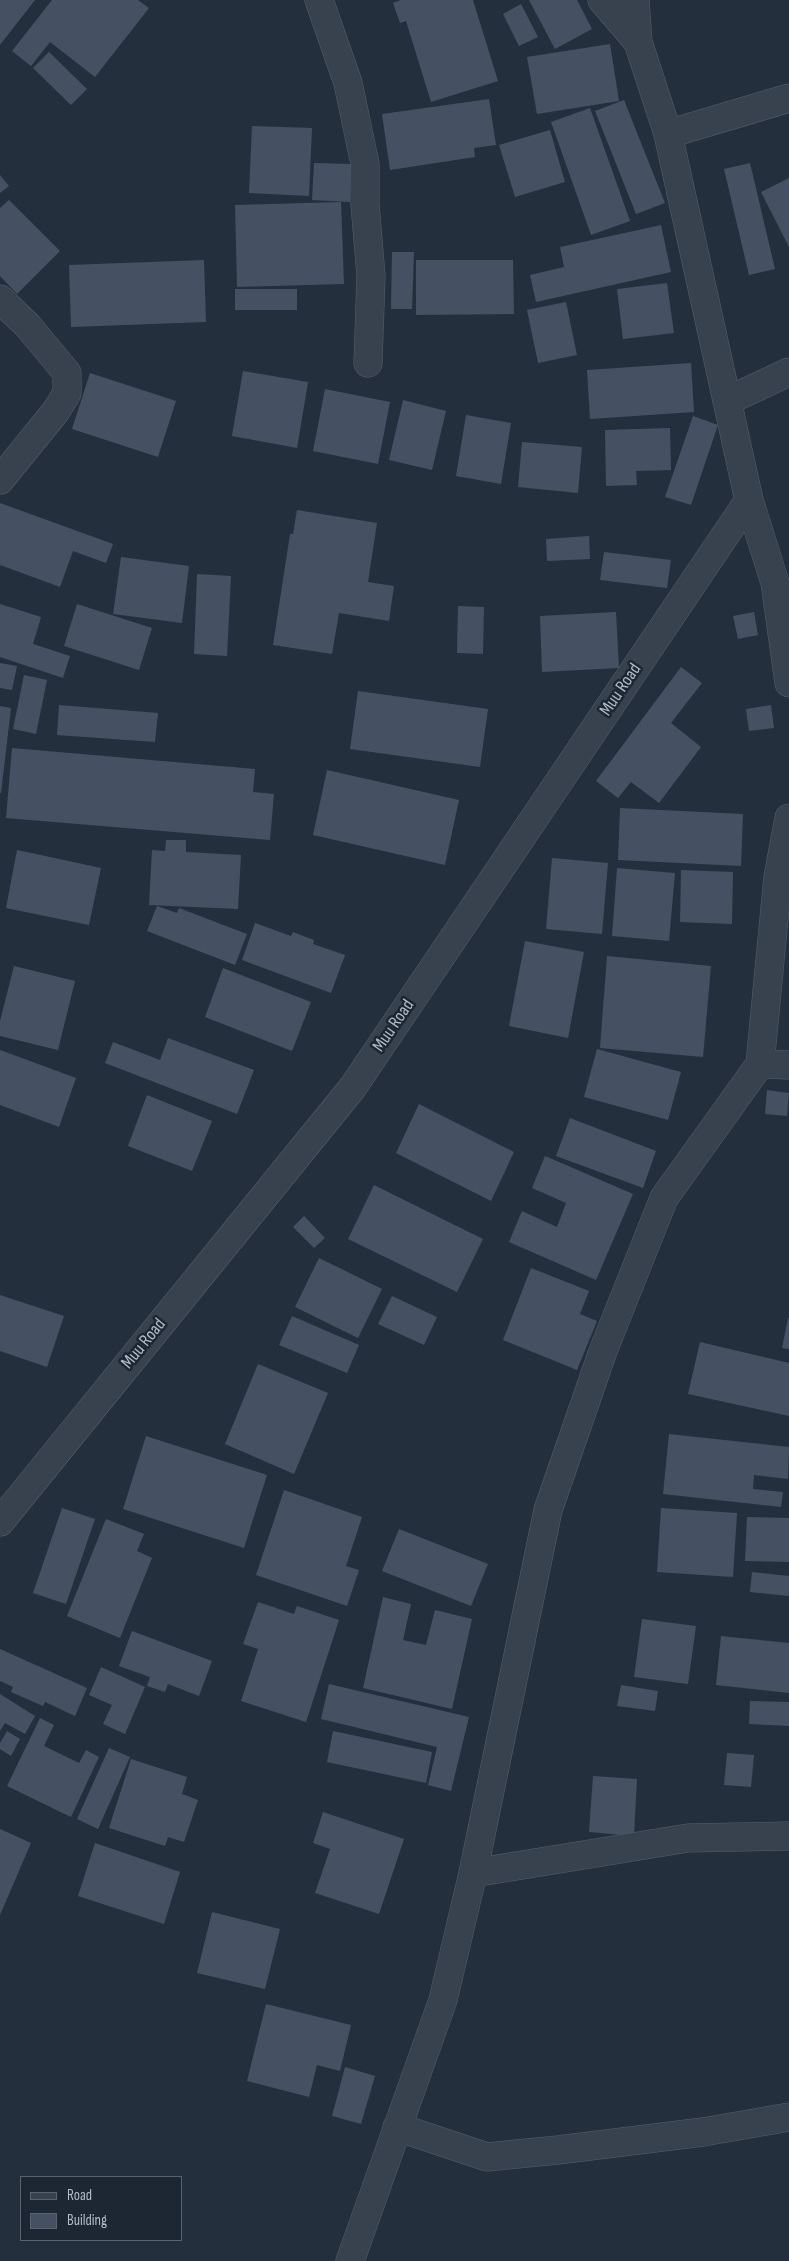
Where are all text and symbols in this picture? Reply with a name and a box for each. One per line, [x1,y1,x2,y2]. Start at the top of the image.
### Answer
street label: Muu Road [596,660,646,720]
street label: Muu Road [369,996,419,1056]
street label: Muu Road [117,1314,171,1374]
legend [20,2176,182,2241]
text: Road [67,2186,92,2205]
text: Building [67,2211,107,2230]

